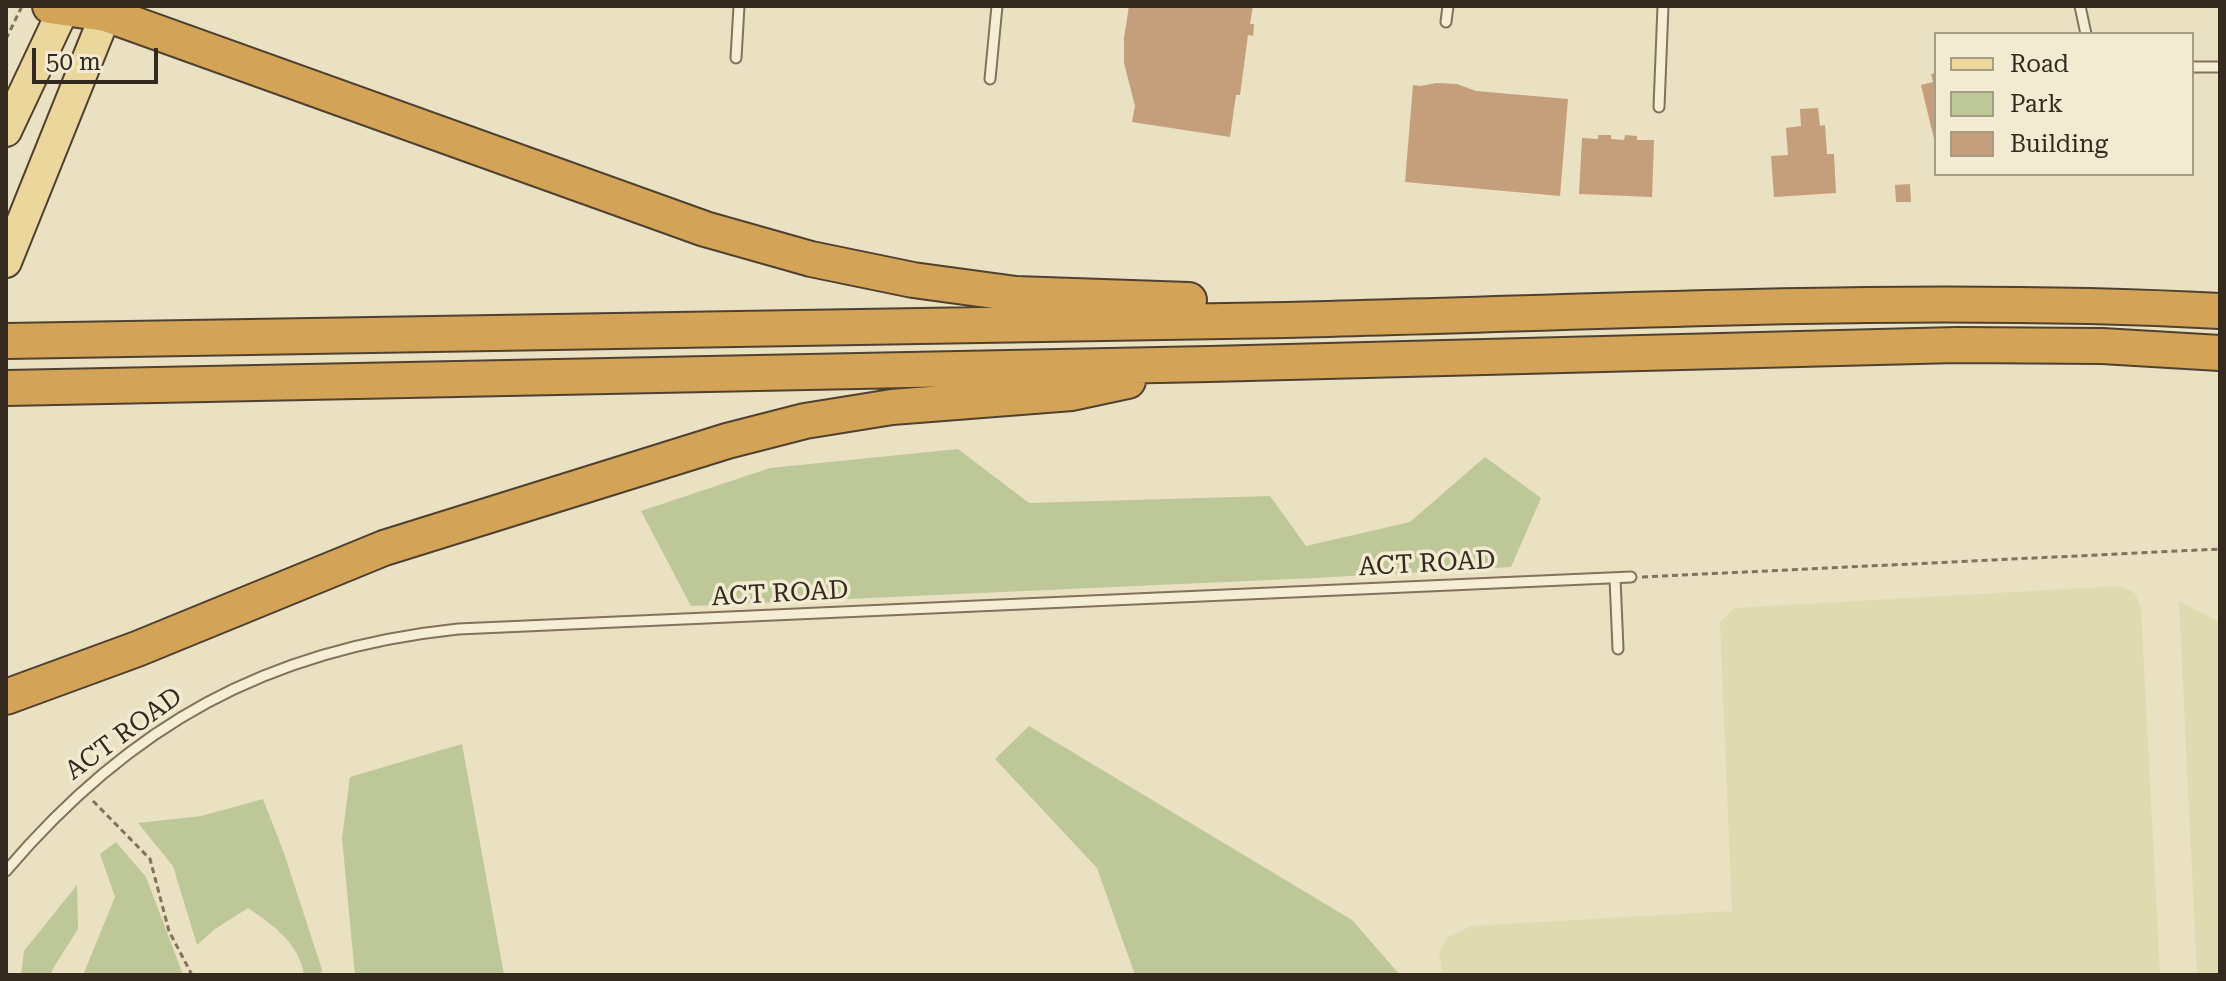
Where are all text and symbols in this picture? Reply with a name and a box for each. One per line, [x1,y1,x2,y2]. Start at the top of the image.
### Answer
scale bar [36,32,162,82]
legend [1934,32,2194,176]
text: 50 m [46,48,101,76]
text: Road [2010,50,2069,78]
text: Park [2010,90,2063,118]
text: Building [2010,130,2108,158]
street label: ACT ROAD [1358,545,1496,583]
street label: ACT ROAD [711,575,849,613]
street label: ACT ROAD [59,681,189,787]

